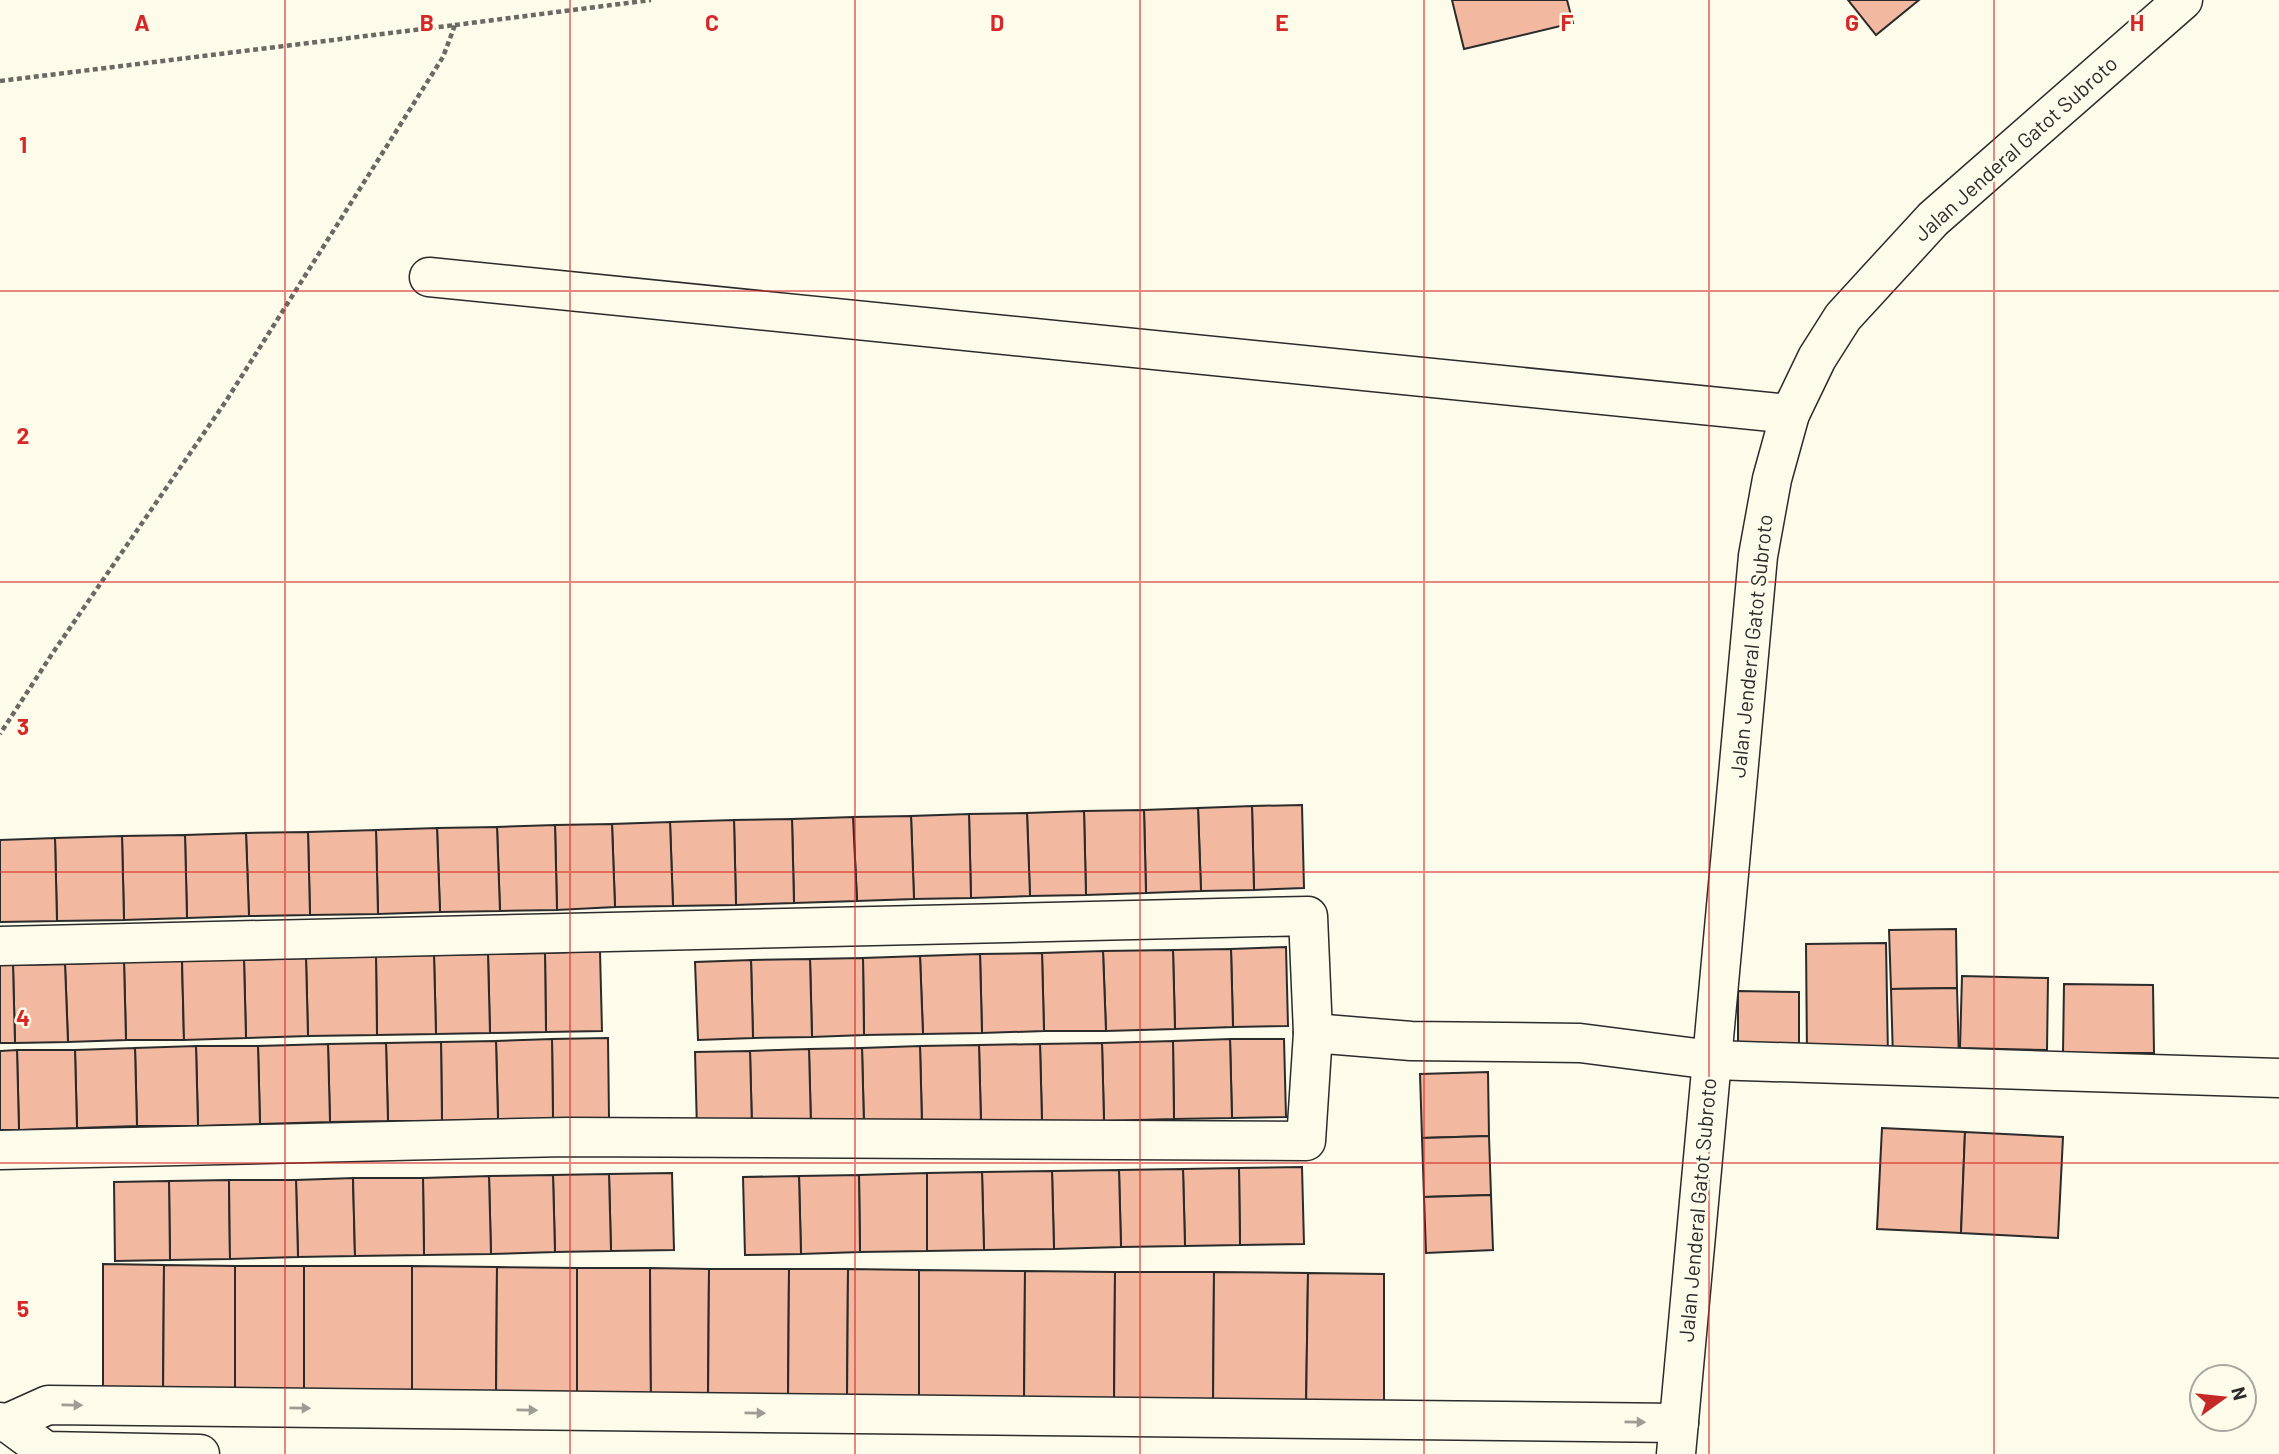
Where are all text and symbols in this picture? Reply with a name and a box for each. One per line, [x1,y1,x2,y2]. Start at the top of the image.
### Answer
text: A [134,8,150,36]
text: B [420,8,434,36]
text: C [705,8,719,36]
text: D [990,8,1004,36]
text: E [1275,8,1289,36]
text: F [1561,8,1574,36]
text: G [1845,8,1859,36]
text: H [2130,8,2144,36]
street label: Jalan Jenderal Gatot Subroto [1908,50,2122,246]
text: 1 [19,130,27,158]
text: 2 [17,421,29,449]
street label: Jalan Jenderal Gatot Subroto [1724,513,1777,779]
text: 3 [17,712,29,740]
text: 4 [16,1003,30,1031]
street label: Jalan Jenderal Gatot Subroto [1673,1077,1721,1343]
text: 5 [17,1294,29,1322]
north arrow [2188,1363,2258,1433]
text: N [2227,1384,2253,1403]
one-way arrow [61,1399,83,1411]
one-way arrow [289,1402,311,1413]
one-way arrow [516,1404,538,1416]
one-way arrow [744,1407,766,1418]
one-way arrow [1625,1416,1647,1428]

